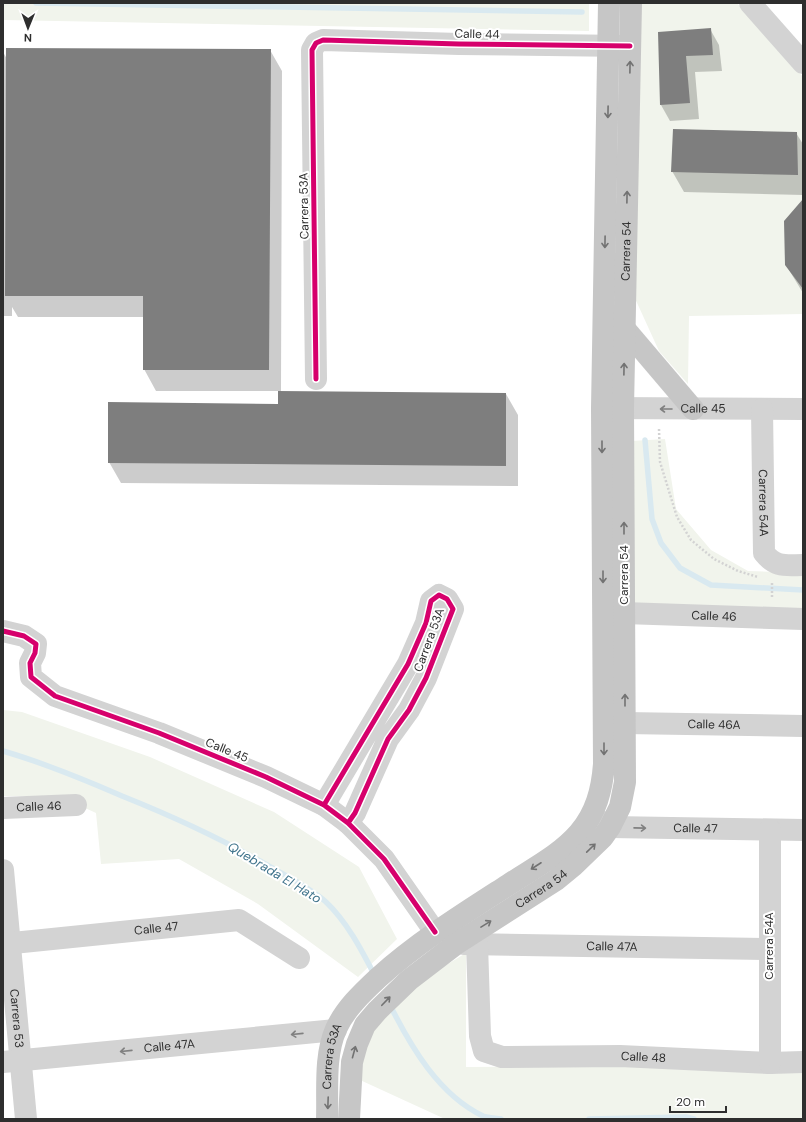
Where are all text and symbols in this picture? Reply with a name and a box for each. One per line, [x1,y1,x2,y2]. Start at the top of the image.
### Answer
north arrow [8,8,48,48]
street label: Calle 44 [454,26,500,42]
text: N [24,31,32,45]
one-way arrow [626,61,634,74]
one-way arrow [604,105,612,118]
street label: Carrera 53A [295,173,313,239]
one-way arrow [624,191,631,204]
street label: Carrera 54 [618,221,635,281]
one-way arrow [602,235,609,248]
one-way arrow [620,363,628,376]
street label: Calle 45 [680,400,726,417]
one-way arrow [660,405,673,413]
one-way arrow [598,440,606,453]
street label: Carrera 54A [755,469,772,537]
one-way arrow [620,522,628,535]
street label: Carrera 54 [616,545,632,605]
one-way arrow [599,570,607,583]
street label: Carrera 53A [410,606,448,674]
street label: Calle 46 [691,607,737,625]
one-way arrow [621,694,629,707]
street label: Calle 46A [687,716,741,733]
street label: Calle 45 [203,734,251,766]
one-way arrow [600,742,608,755]
street label: Calle 46 [16,798,62,815]
street label: Calle 47 [673,820,718,837]
one-way arrow [633,824,646,832]
water label: Quebrada El Hato [225,838,325,907]
one-way arrow [586,843,596,853]
one-way arrow [531,862,542,870]
street label: Carrera 54 [512,866,571,912]
street label: Carrera 54A [761,912,777,980]
street label: Calle 47 [133,918,179,939]
one-way arrow [480,920,492,928]
street label: Calle 47A [586,938,638,955]
street label: Carrera 53 [6,988,27,1049]
one-way arrow [381,996,391,1006]
street label: Carrera 53A [319,1021,345,1089]
one-way arrow [291,1030,304,1038]
street label: Calle 47A [143,1036,196,1056]
one-way arrow [351,1046,359,1059]
one-way arrow [120,1047,133,1054]
street label: Calle 48 [621,1048,666,1066]
scale bar [670,1088,726,1114]
text: 20 m [676,1094,705,1110]
one-way arrow [324,1096,331,1109]

